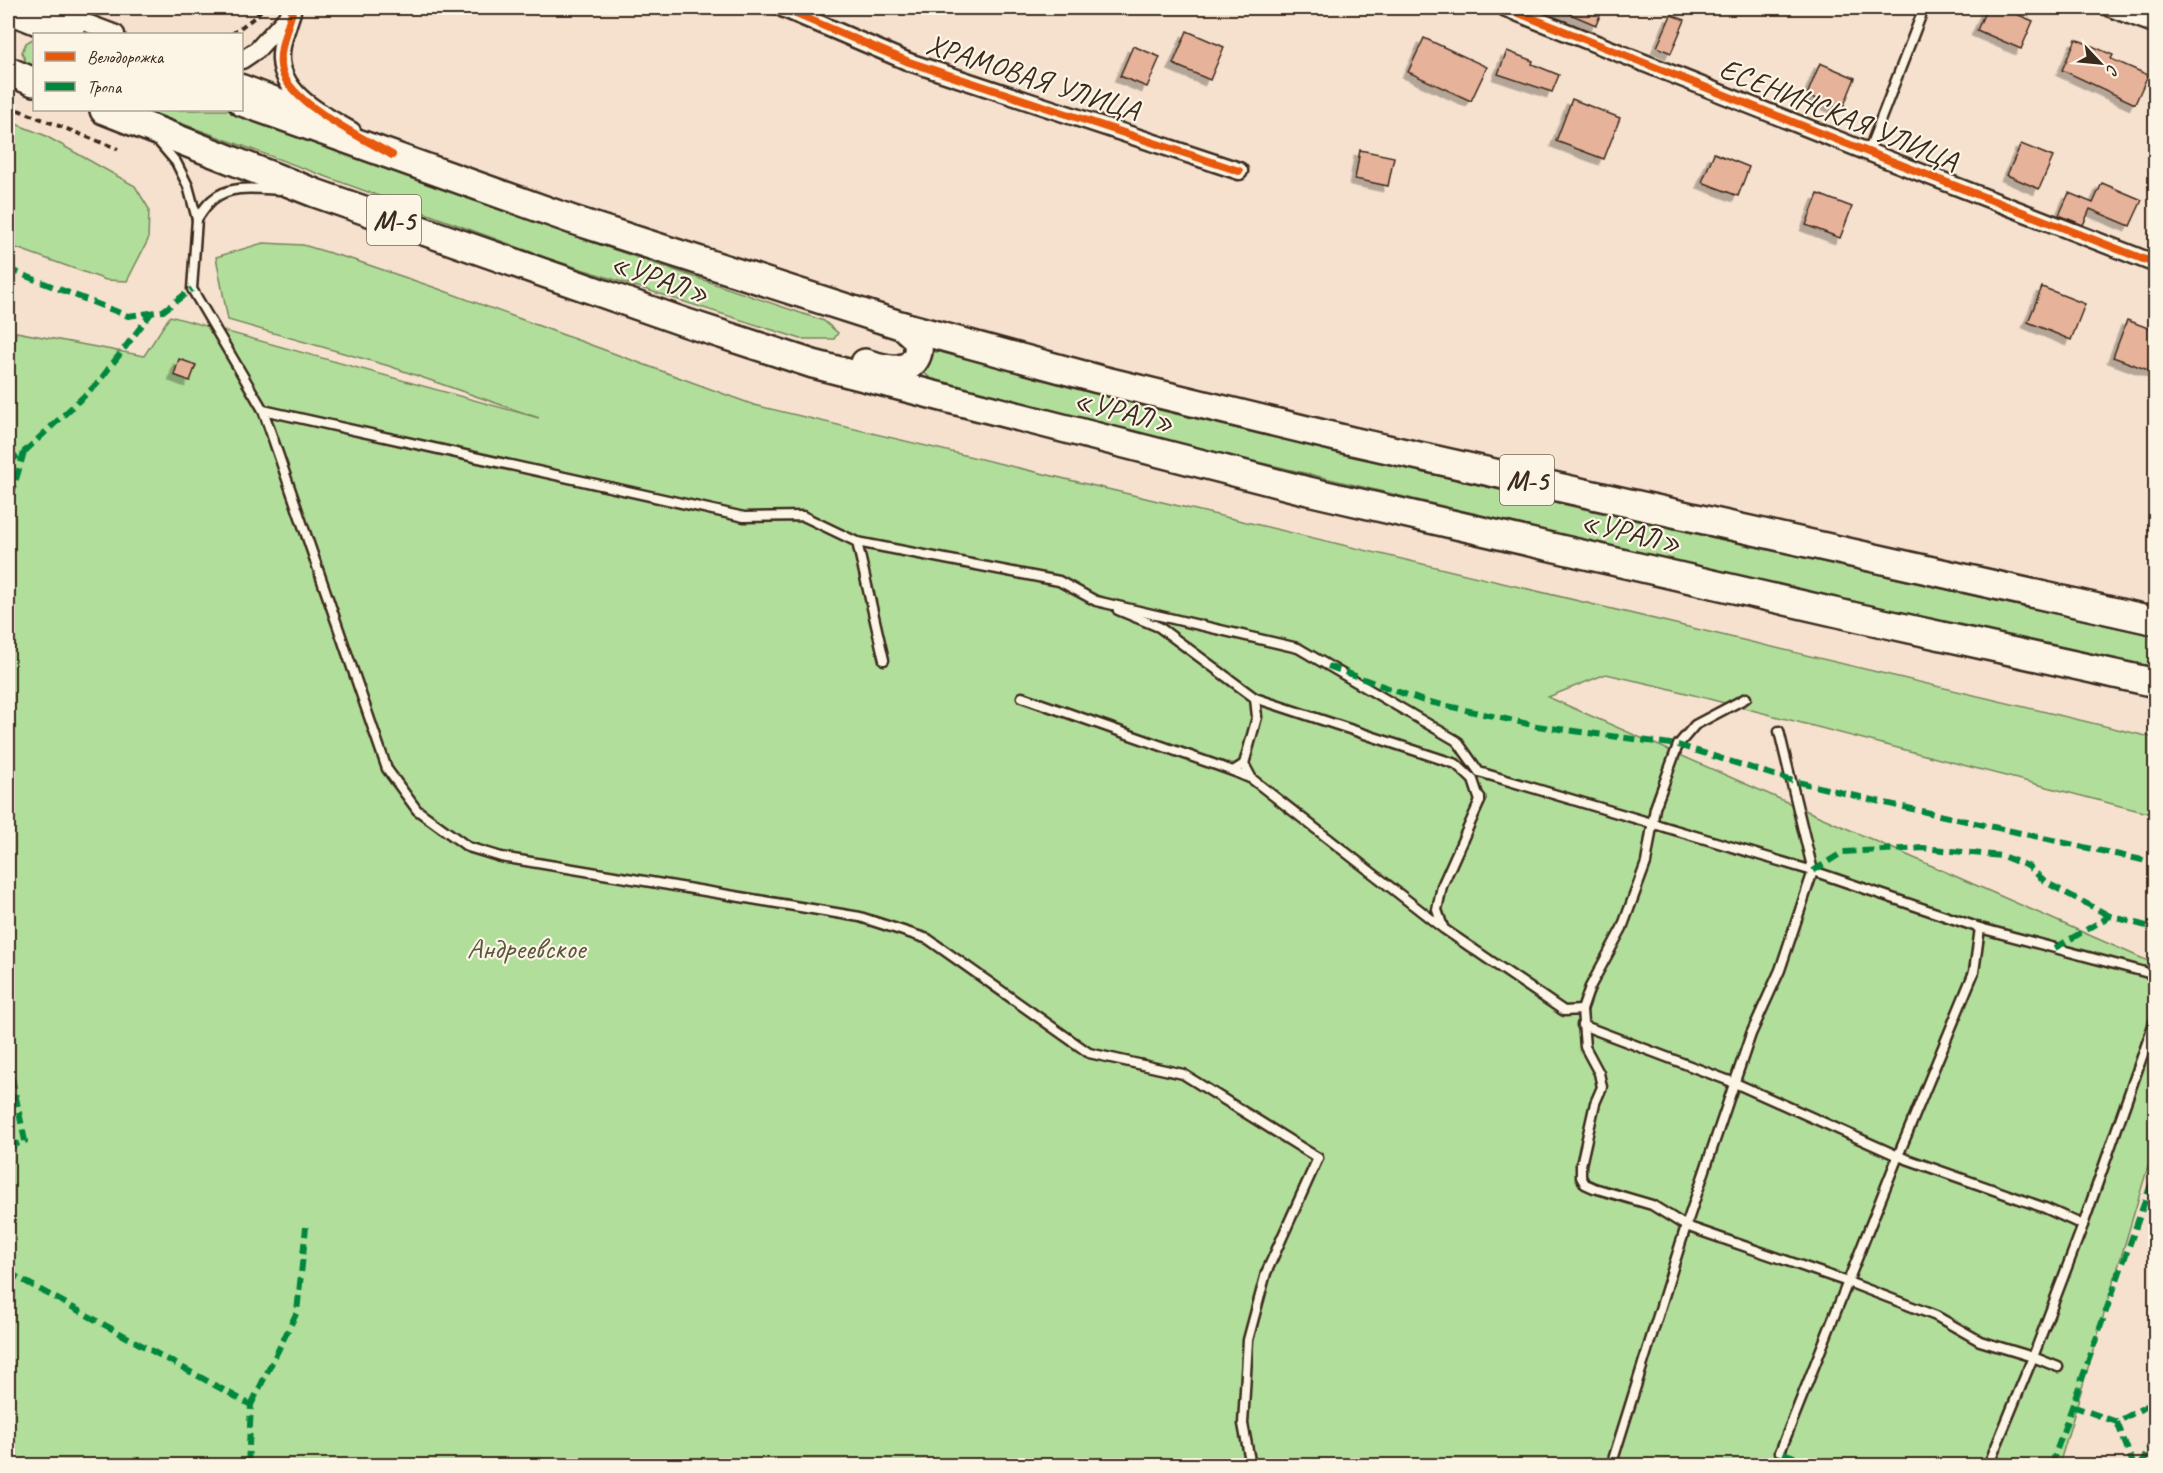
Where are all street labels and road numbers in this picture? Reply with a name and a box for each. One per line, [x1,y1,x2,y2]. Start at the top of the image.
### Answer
street label: ХРАМОВАЯ УЛИЦА [922,25,1146,130]
street label: ЕСЕНИНСКАЯ УЛИЦА [1714,49,1965,180]
road number: М-5 [367,195,421,245]
street label: «УРАЛ» [606,243,714,313]
street label: «УРАЛ» [1070,380,1178,442]
road number: М-5 [1500,455,1554,505]
street label: «УРАЛ» [1577,502,1685,562]

